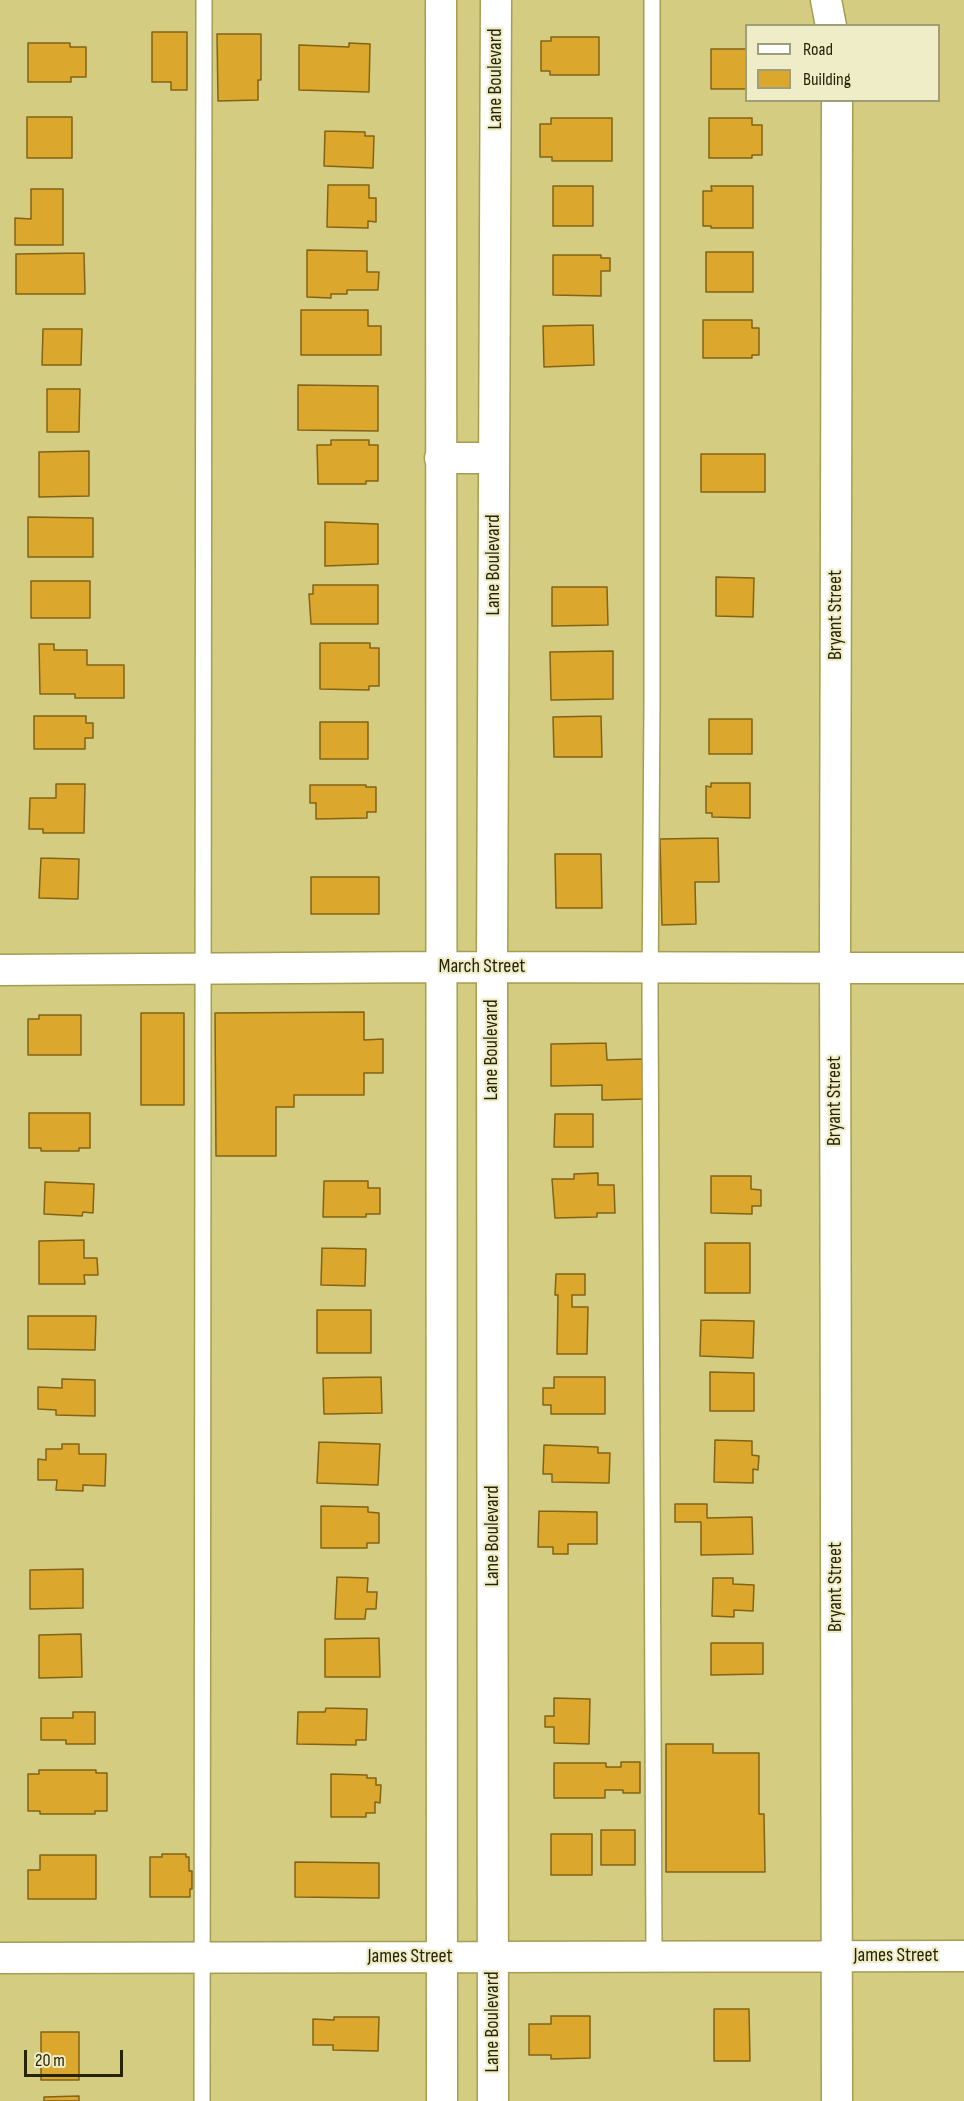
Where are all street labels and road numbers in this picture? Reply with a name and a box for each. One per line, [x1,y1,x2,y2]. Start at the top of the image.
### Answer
street label: Lane Boulevard [484,29,508,129]
street label: Lane Boulevard [482,515,506,615]
street label: Bryant Street [824,570,848,660]
street label: March Street [439,955,525,979]
street label: Lane Boulevard [480,1000,504,1100]
street label: Bryant Street [823,1056,847,1146]
street label: Lane Boulevard [481,1486,505,1586]
street label: Bryant Street [824,1542,848,1632]
street label: James Street [853,1944,939,1968]
street label: James Street [367,1945,453,1969]
street label: Lane Boulevard [481,1972,505,2072]

